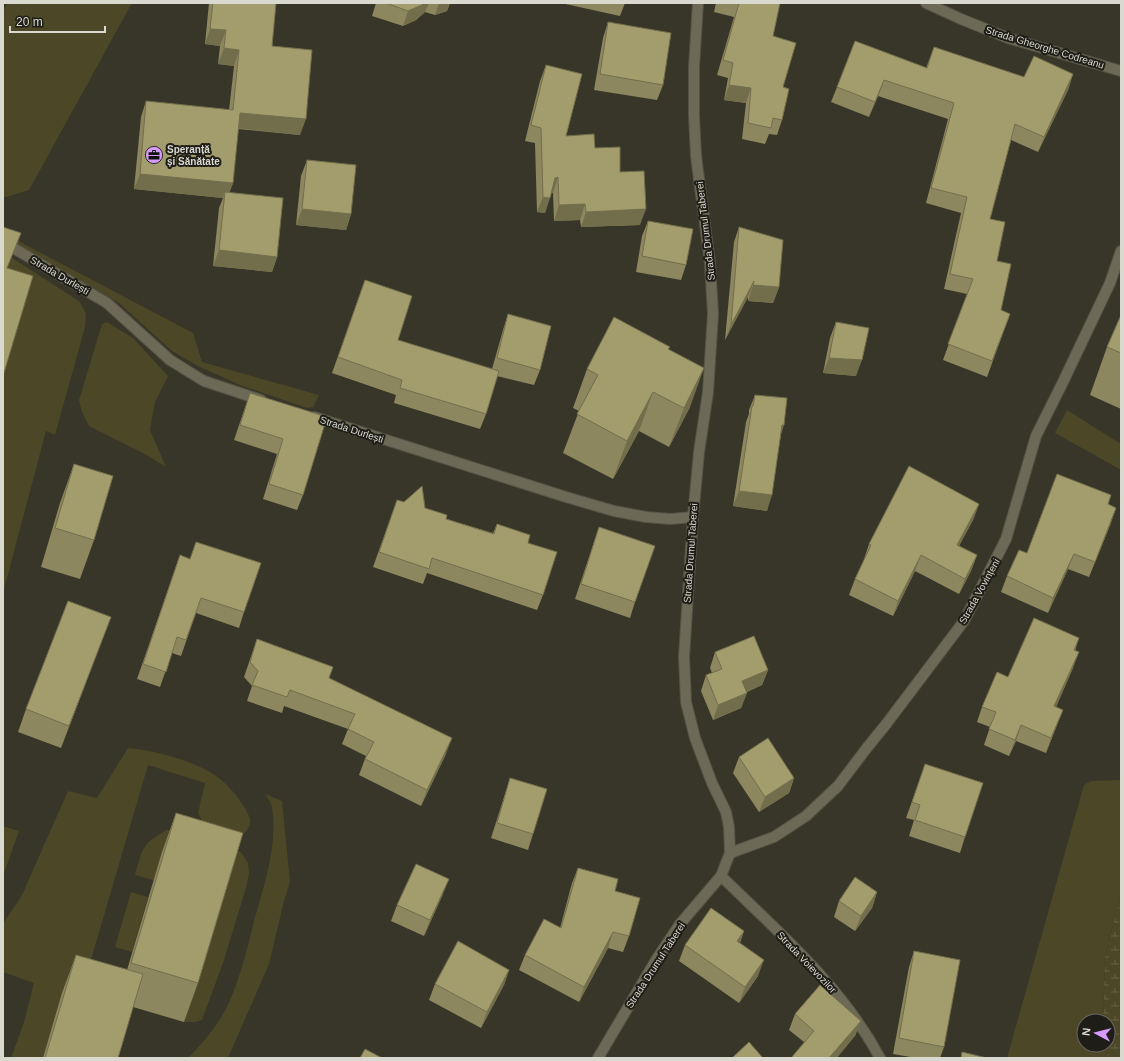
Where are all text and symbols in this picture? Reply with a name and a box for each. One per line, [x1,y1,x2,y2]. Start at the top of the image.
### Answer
scale bar [10,8,105,34]
text: 20 m [16,15,43,29]
street label: Strada Gheorghe Codreanu [984,24,1105,71]
place label: Speranță și Sănătate [167,144,220,167]
office icon: Speranță și Sănătate [144,145,164,165]
street label: Strada Drumul Taberei [694,181,717,281]
street label: Strada Durlești [28,254,91,297]
street label: Strada Durlești [319,414,385,445]
street label: Strada Drumul Taberei [682,503,699,603]
street label: Strada Vovințeni [957,557,1002,626]
street label: Strada Drumul Taberei [624,920,687,1010]
street label: Strada Voievozilor [775,930,839,996]
north arrow [1076,1013,1116,1053]
text: N [1080,1027,1093,1036]

